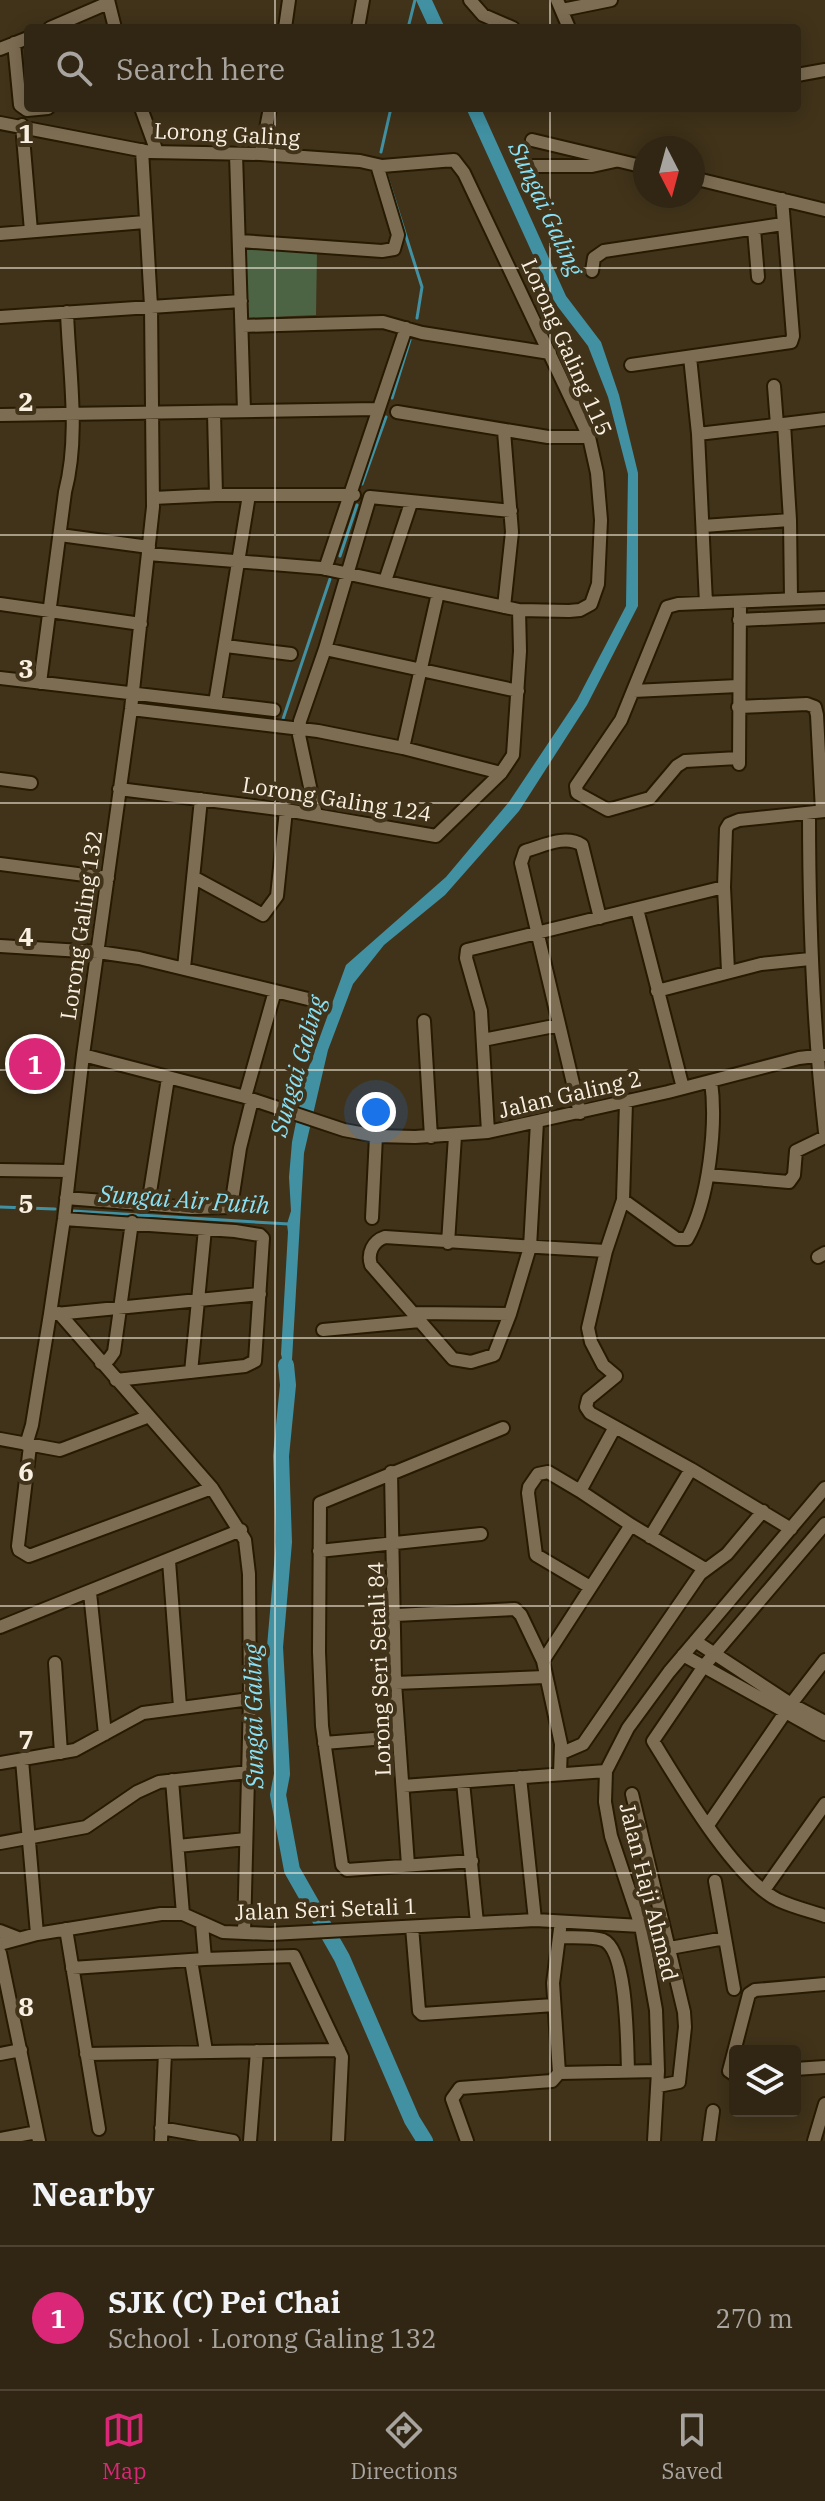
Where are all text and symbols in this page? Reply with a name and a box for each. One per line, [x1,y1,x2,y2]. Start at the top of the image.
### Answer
search box [24,24,801,112]
icon: search [52,46,96,90]
text: Search here [116,49,285,88]
street label: Lorong Galing [153,115,301,152]
text: 1 [18,116,34,150]
water label: Sungai Galing [501,135,592,282]
north arrow [633,136,705,208]
street label: Lorong Galing 115 [515,254,620,440]
text: 2 [18,384,34,418]
text: 3 [18,651,34,685]
street label: Lorong Galing 124 [240,769,434,828]
street label: Lorong Galing 132 [53,828,108,1022]
text: 4 [18,919,34,953]
water label: Sungai Galing [261,991,333,1141]
pin: 1 [9,1034,61,1094]
street label: Jalan Galing 2 [496,1063,644,1124]
your location [356,1092,396,1132]
water label: Sungai Air Putih [97,1177,271,1221]
text: 5 [18,1186,34,1220]
text: 6 [18,1454,34,1488]
street label: Lorong Seri Setali 84 [360,1561,397,1777]
water label: Sungai Galing [236,1643,270,1790]
text: 7 [18,1722,34,1756]
street label: Jalan Haji Ahmad [613,1800,686,1984]
street label: Jalan Seri Setali 1 [234,1891,418,1926]
text: 8 [18,1989,34,2023]
map controls [729,2045,801,2117]
button: layers [729,2045,801,2117]
text: Nearby [32,2171,154,2215]
text: SJK (C) Pei Chai [108,2282,341,2321]
text: 1 [50,2301,66,2335]
text: 270 m [715,2301,793,2335]
text: School · Lorong Galing 132 [108,2321,437,2355]
tab: Map [102,2408,147,2485]
tab: Directions [350,2408,458,2485]
tab: Saved [661,2408,723,2485]

